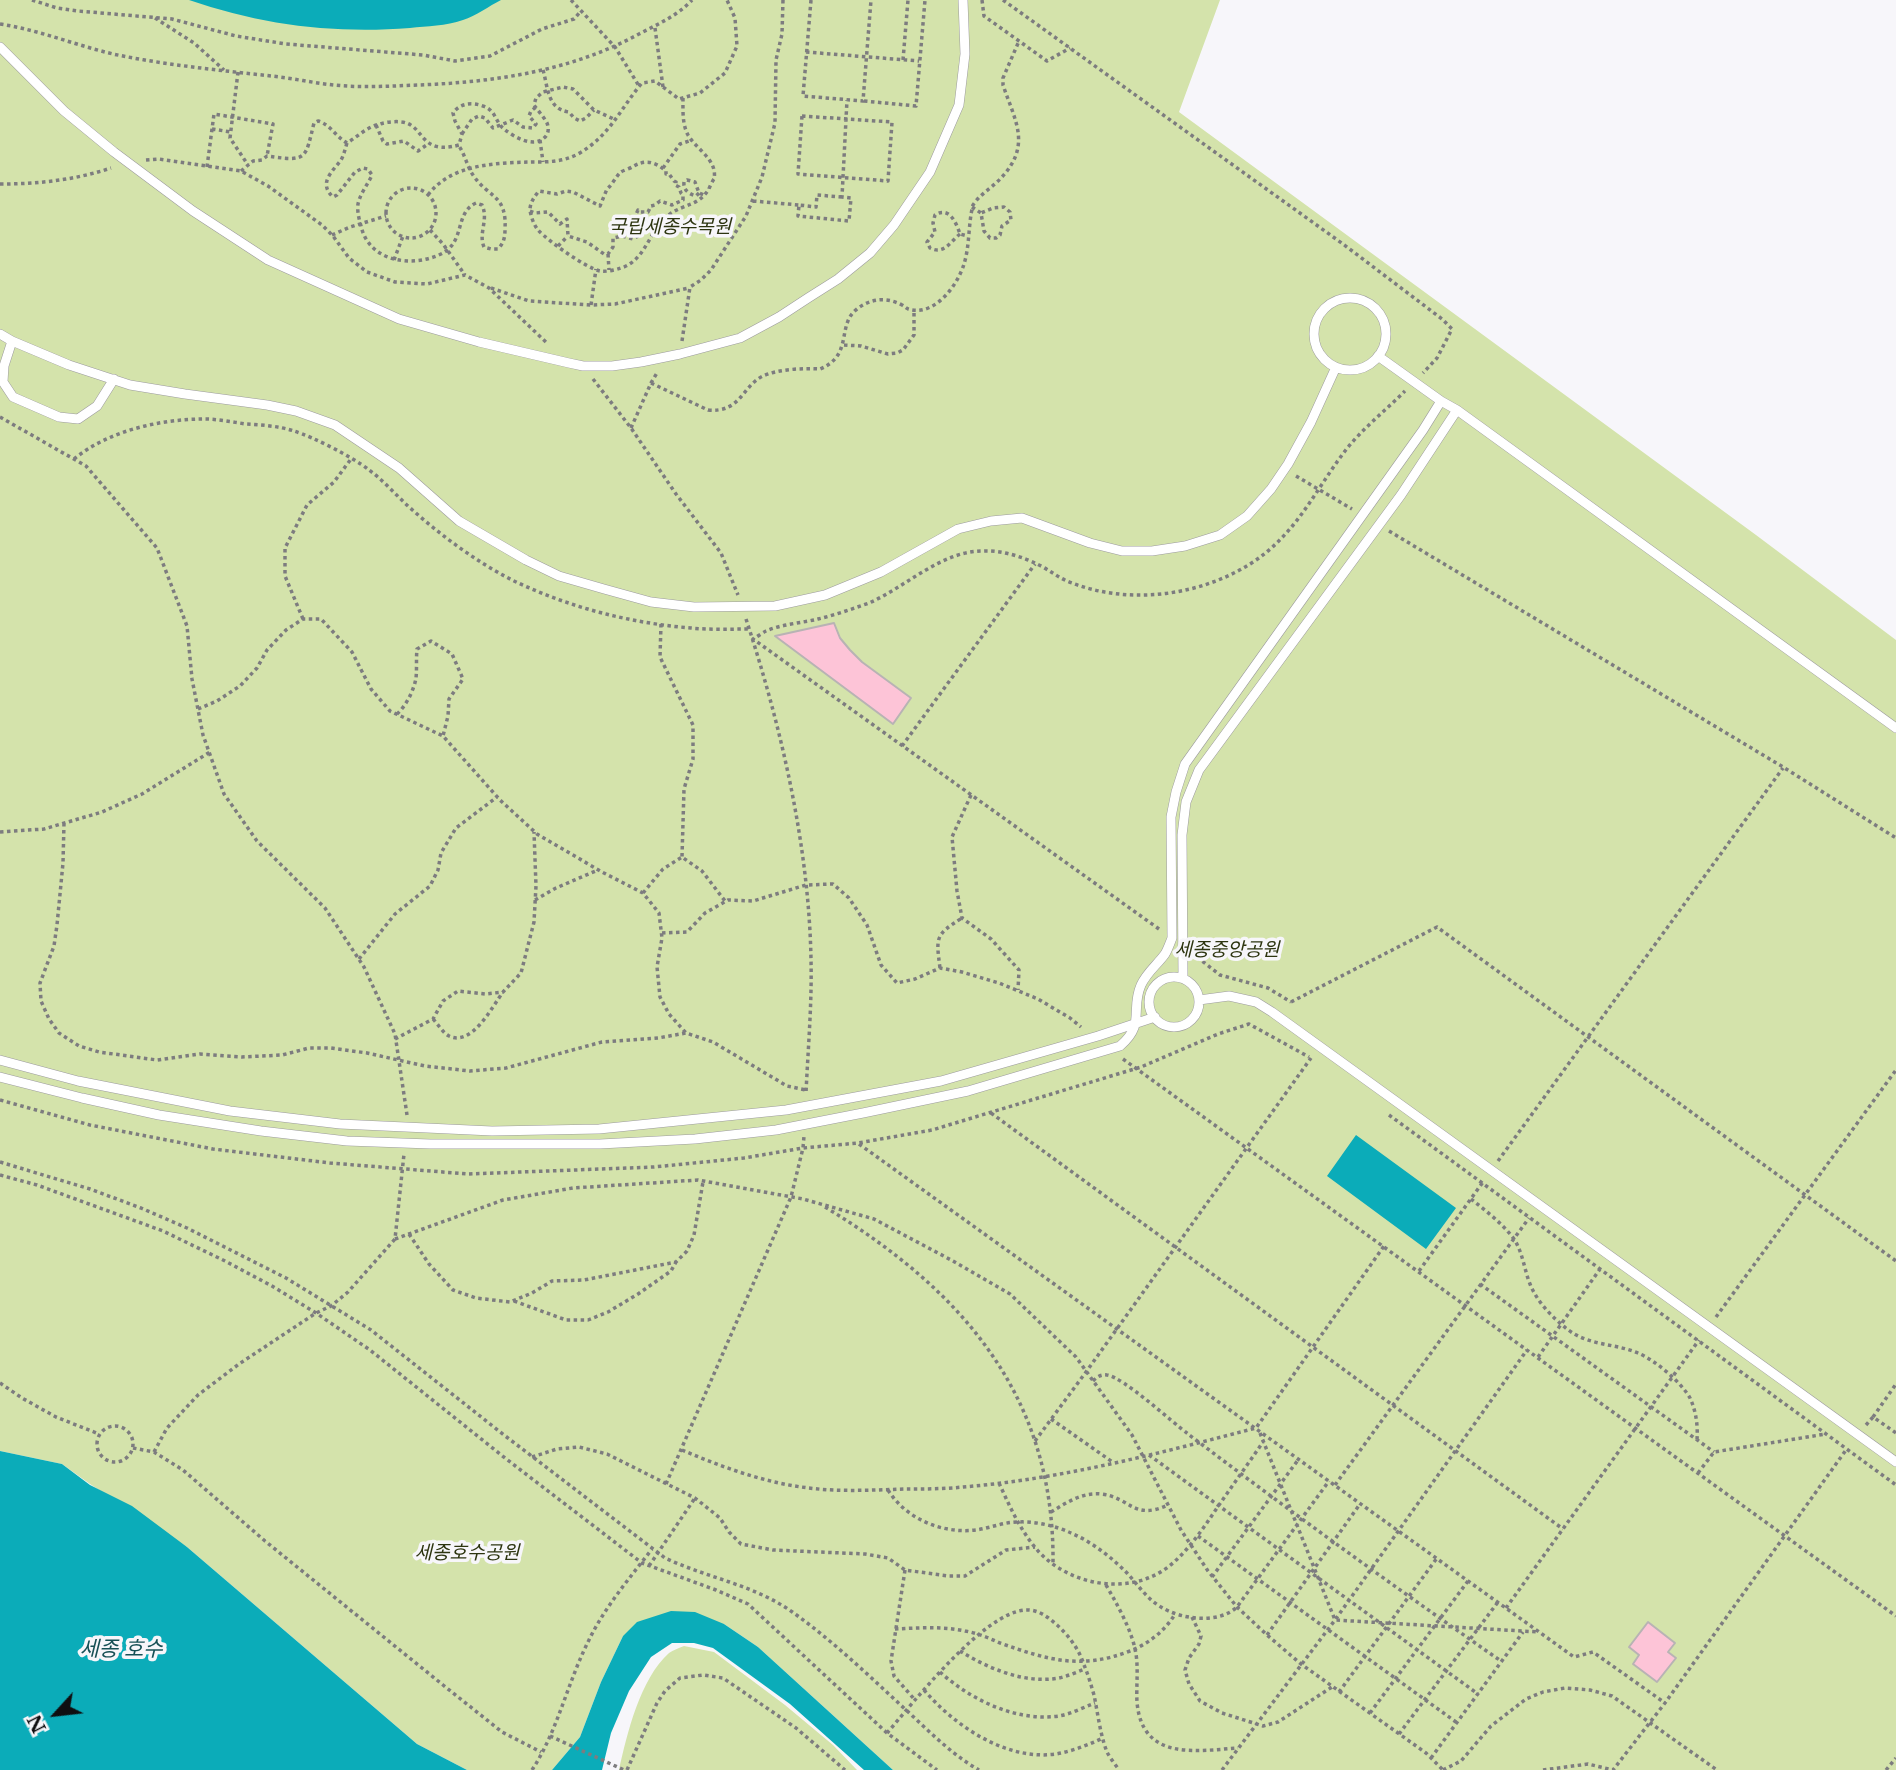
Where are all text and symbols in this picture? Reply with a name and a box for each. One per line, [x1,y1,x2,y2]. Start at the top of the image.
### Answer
park label: 국립세종수목원 [609,217,731,239]
park label: 세종중앙공원 [1175,940,1279,962]
park label: 세종호수공원 [415,1543,519,1565]
water label: 세종 호수 [79,1637,163,1663]
north arrow [21,1679,91,1749]
text: N [23,1711,51,1737]

